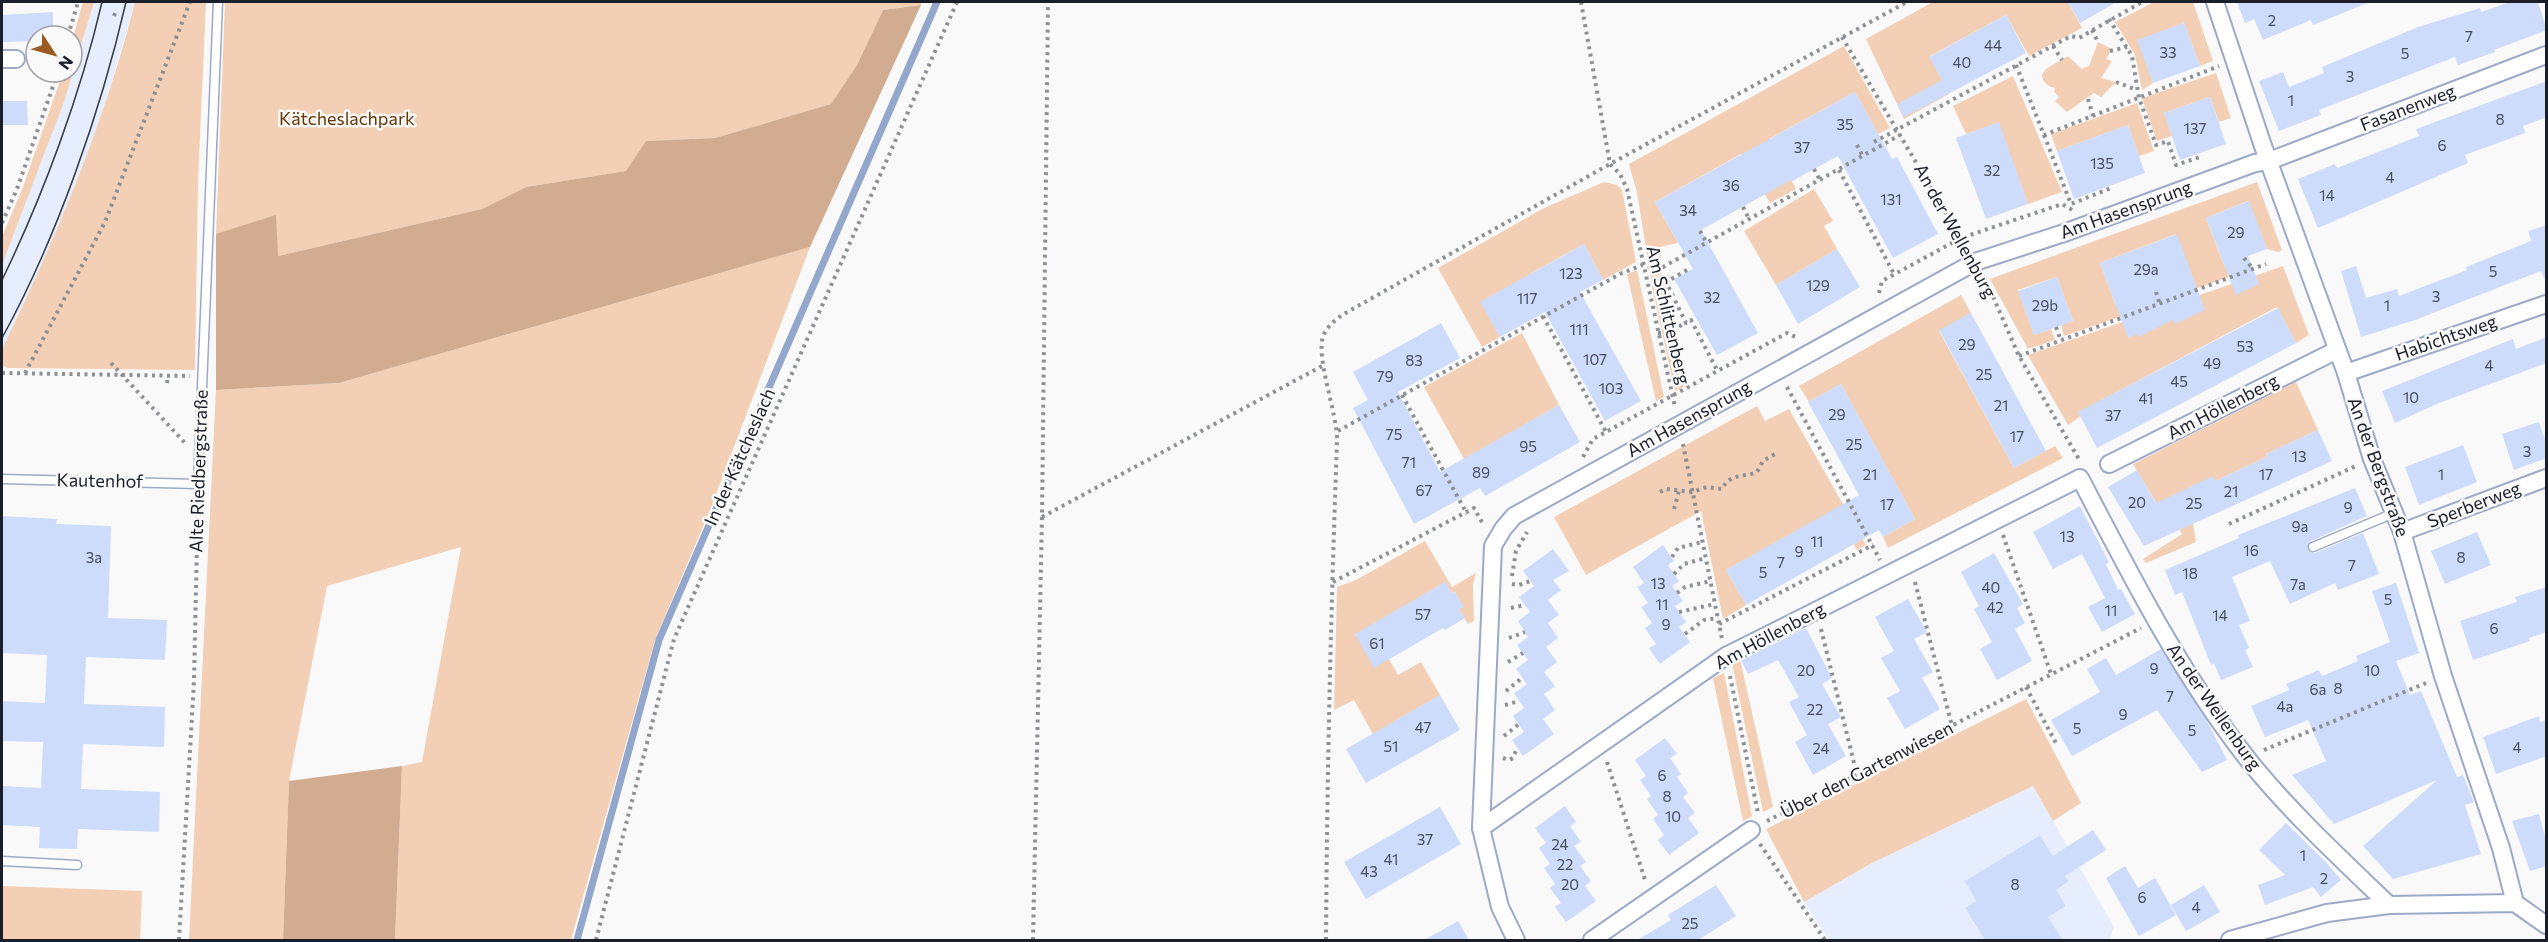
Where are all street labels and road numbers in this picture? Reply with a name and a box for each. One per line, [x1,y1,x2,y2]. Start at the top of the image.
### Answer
street label: Fasanenweg [2357,79,2459,135]
street label: An der Wellenburg [1910,160,2002,302]
street label: Am Hasensprung [2057,175,2195,243]
street label: Am Schlittenberg [1642,243,1696,387]
street label: Habichtsweg [2392,309,2500,365]
street label: Am Höllenberg [2163,369,2282,444]
street label: Am Hasensprung [1623,375,1755,461]
street label: In der Kätcheslach [699,384,779,529]
street label: Alte Riedbergstraße [184,389,212,553]
street label: An der Bergstraße [2343,394,2414,540]
street label: Kautenhof [57,468,144,492]
street label: Sperberweg [2424,476,2524,532]
street label: Am Höllenberg [1711,597,1829,673]
street label: An der Wellenburg [2163,639,2267,774]
street label: Über den Gartenwiesen [1777,716,1957,822]

